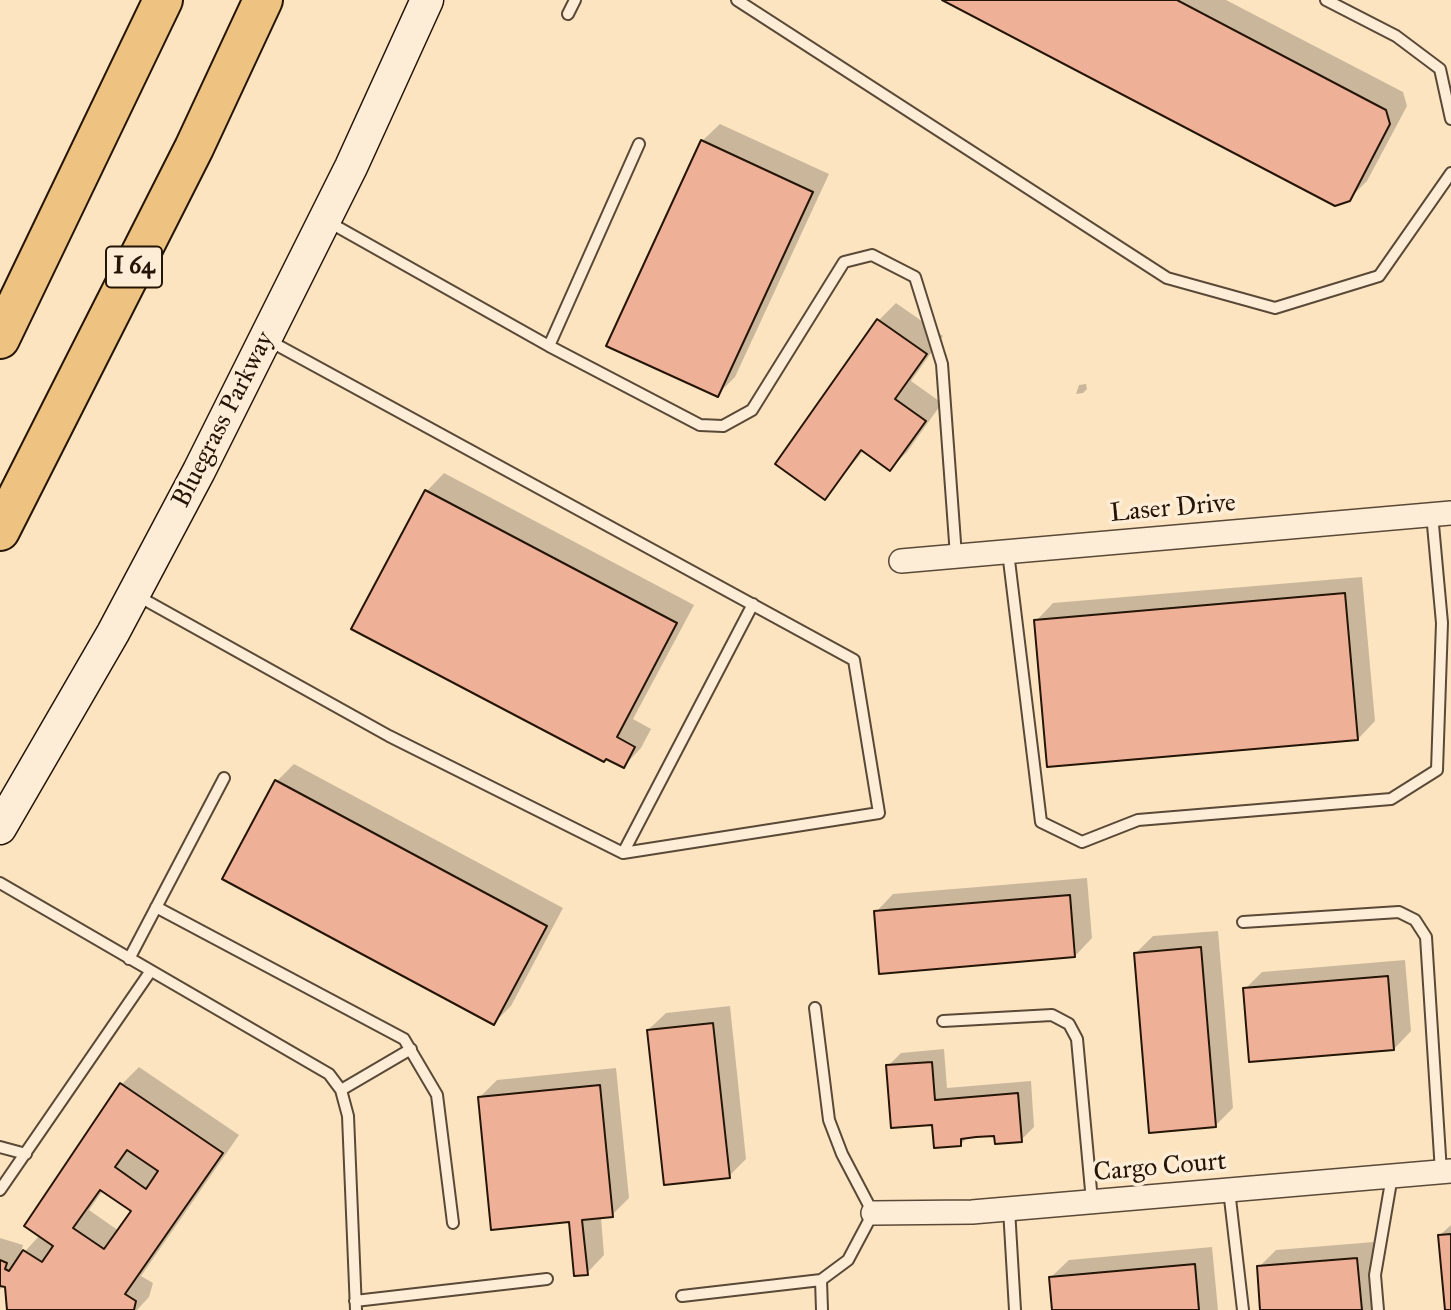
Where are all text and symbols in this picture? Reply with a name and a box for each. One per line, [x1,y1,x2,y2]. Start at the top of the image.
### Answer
road number: I 64 [106,246,162,288]
street label: Bluegrass Parkway [166,327,282,513]
street label: Laser Drive [1109,488,1237,530]
street label: Cargo Court [1092,1147,1228,1189]

